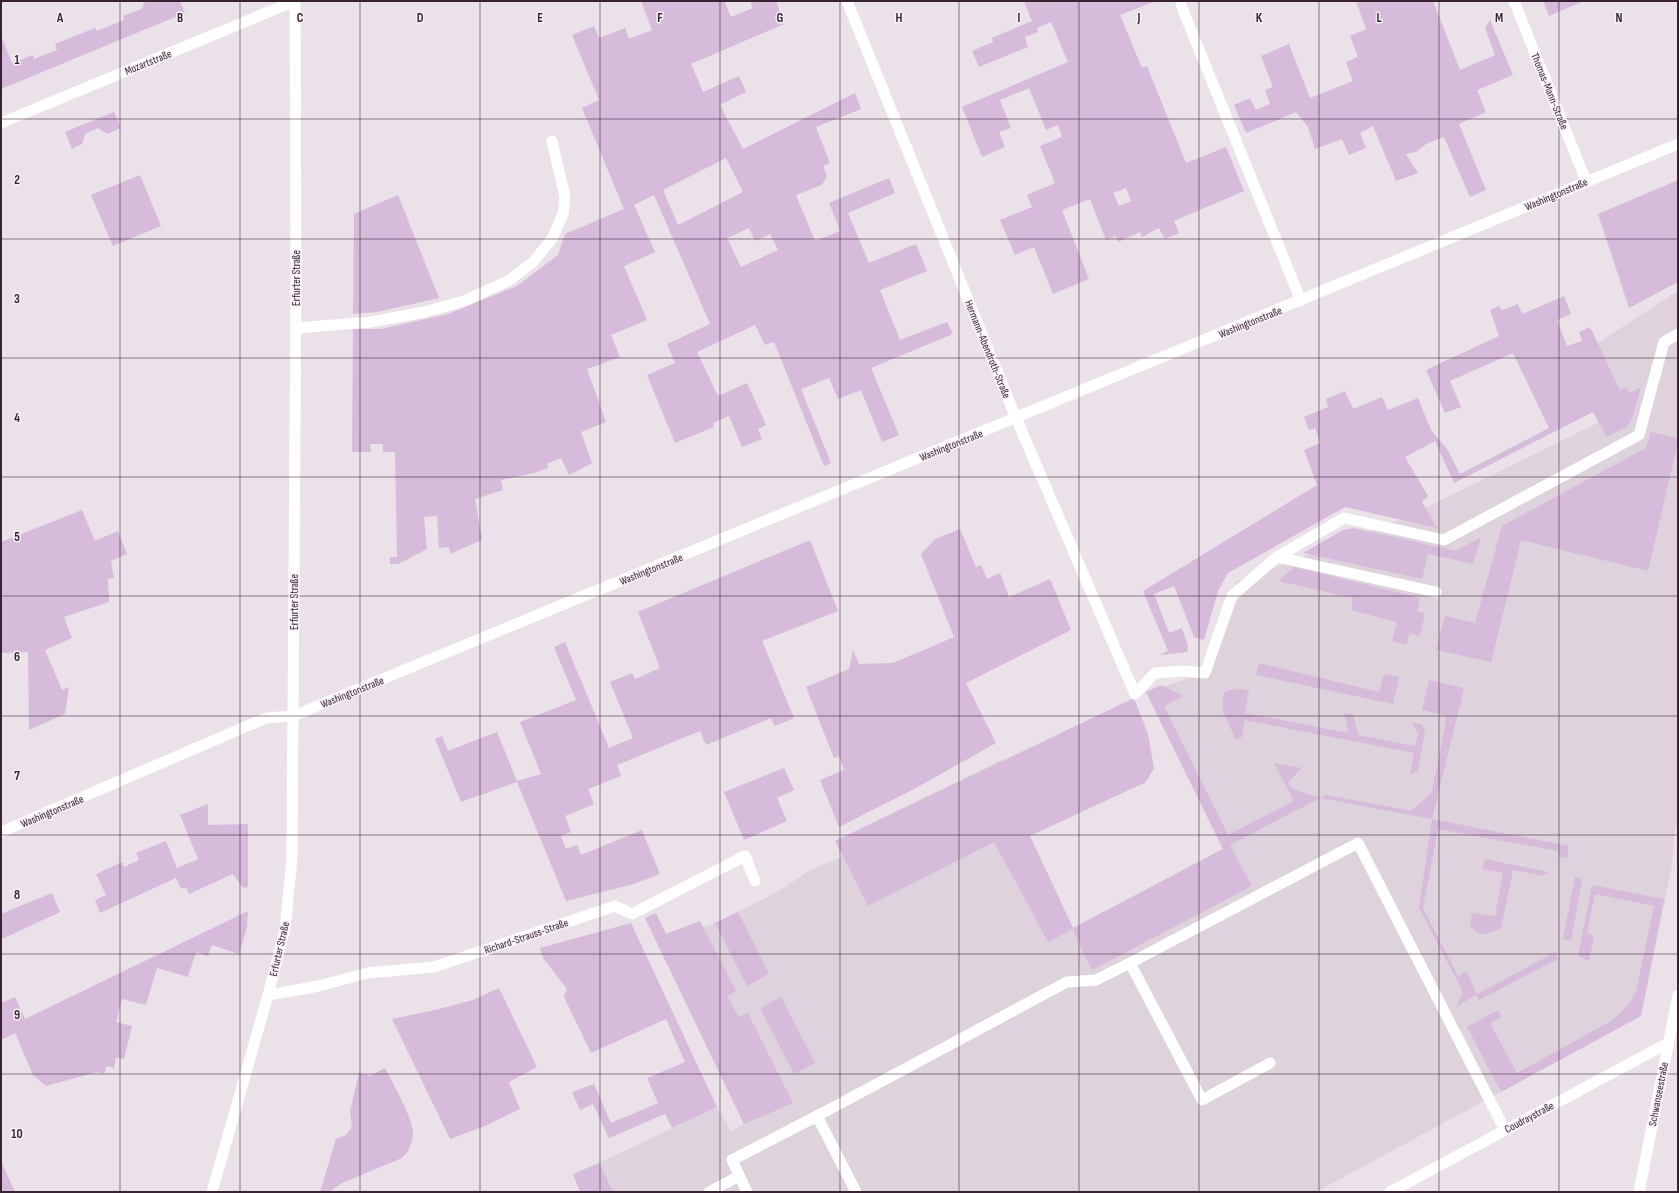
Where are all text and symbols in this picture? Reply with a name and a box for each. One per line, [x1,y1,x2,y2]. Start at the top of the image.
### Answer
text: A [56,10,64,26]
text: B [177,10,183,26]
text: C [297,10,304,26]
text: D [417,10,424,26]
text: E [537,10,543,26]
text: F [657,10,663,26]
text: G [777,10,784,26]
text: H [896,10,903,26]
text: I [1018,10,1021,26]
text: J [1137,10,1141,26]
text: K [1256,10,1263,26]
text: L [1376,10,1382,26]
text: M [1495,10,1503,26]
text: N [1616,10,1623,26]
street label: Mozartstraße [123,47,173,78]
street label: Thomas-Mann-Straße [1528,51,1571,131]
text: 1 [14,52,20,68]
text: 2 [14,172,20,188]
street label: Washingtonstraße [1523,175,1590,214]
street label: Erfurter Straße [290,250,303,306]
text: 3 [14,291,20,307]
street label: Hermann-Abendroth-Straße [962,298,1013,400]
street label: Washingtonstraße [1217,304,1284,341]
text: 4 [14,410,20,426]
street label: Washingtonstraße [918,427,985,464]
text: 5 [14,529,20,545]
street label: Washingtonstraße [618,551,685,588]
street label: Erfurter Straße [288,574,301,630]
text: 6 [14,649,20,665]
street label: Washingtonstraße [319,674,386,711]
text: 7 [14,768,20,784]
street label: Washingtonstraße [19,792,86,831]
text: 8 [14,887,20,903]
street label: Richard-Strauss-Straße [482,916,570,957]
street label: Erfurter Straße [267,920,292,978]
text: 9 [14,1007,20,1023]
street label: Schwanseestraße [1646,1061,1671,1127]
street label: Coudraystraße [1502,1099,1556,1136]
text: 10 [11,1126,23,1142]

